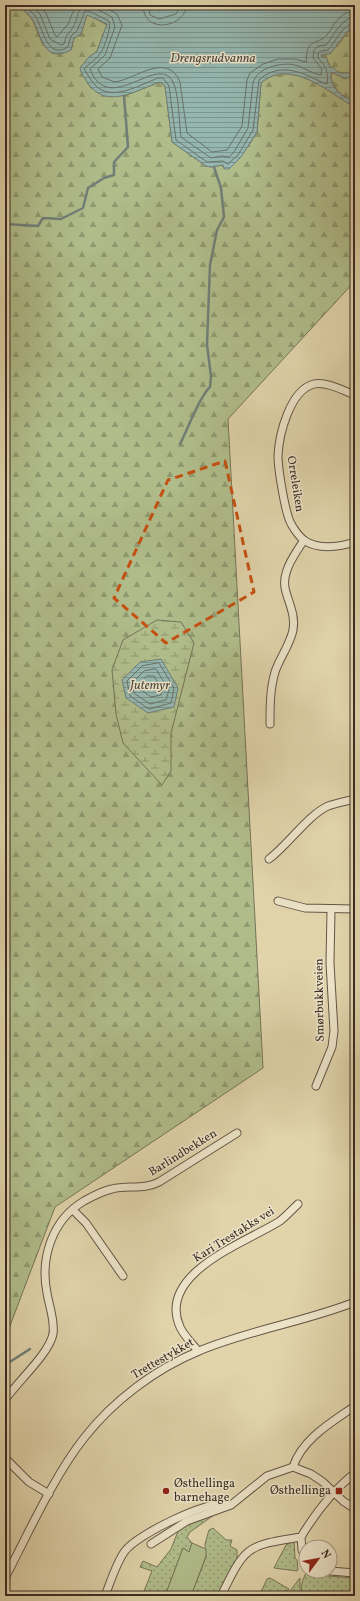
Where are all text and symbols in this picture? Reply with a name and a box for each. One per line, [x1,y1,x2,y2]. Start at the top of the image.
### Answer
water label: Drengsrudvanna [170,50,256,68]
street label: Orreleiken [283,455,307,513]
water label: Jutemyr [128,677,170,695]
street label: Smørbukkveien [311,958,329,1042]
street label: Barlindbekken [146,1126,220,1180]
street label: Kari Trestakks vei [190,1203,278,1266]
street label: Trettestykket [129,1335,197,1383]
place label: Østhellinga barnehage [174,1476,235,1506]
place label: Østhellinga [270,1483,331,1499]
marker: Østhellinga barnehage [161,1486,171,1496]
marker: Østhellinga [334,1486,344,1496]
north arrow [298,1539,338,1579]
text: N [317,1547,334,1562]

